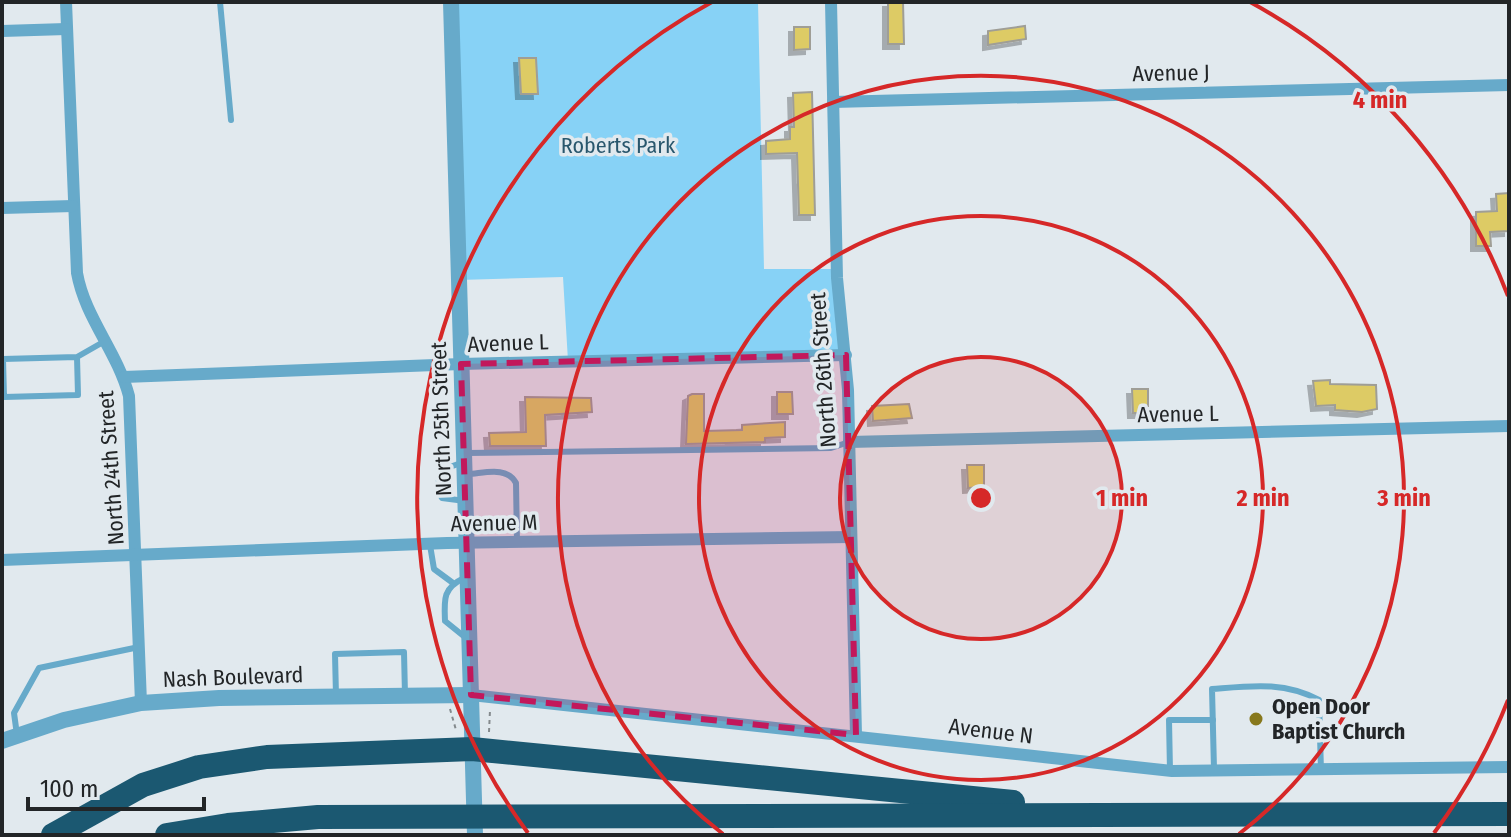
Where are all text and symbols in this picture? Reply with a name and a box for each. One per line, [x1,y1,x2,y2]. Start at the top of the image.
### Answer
street label: Avenue J [1132,59,1210,87]
text: 4 min [1353,86,1407,114]
park label: Roberts Park [561,132,676,159]
street label: North 26th Street [804,291,842,448]
street label: Avenue L [467,328,549,358]
street label: North 25th Street [425,341,457,497]
street label: North 24th Street [92,389,130,546]
street label: Avenue L [1137,400,1219,428]
centre of rings [967,484,995,512]
text: 1 min [1096,484,1148,512]
text: 2 min [1235,484,1290,512]
text: 3 min [1376,484,1431,512]
street label: Avenue M [450,509,538,537]
street label: Nash Boulevard [162,661,304,693]
place label: Open Door Baptist Church [1272,693,1405,745]
marker: Open Door Baptist Church [1247,710,1265,728]
street label: Avenue N [947,712,1035,750]
scale bar [28,761,204,811]
text: 100 m [40,775,98,803]

